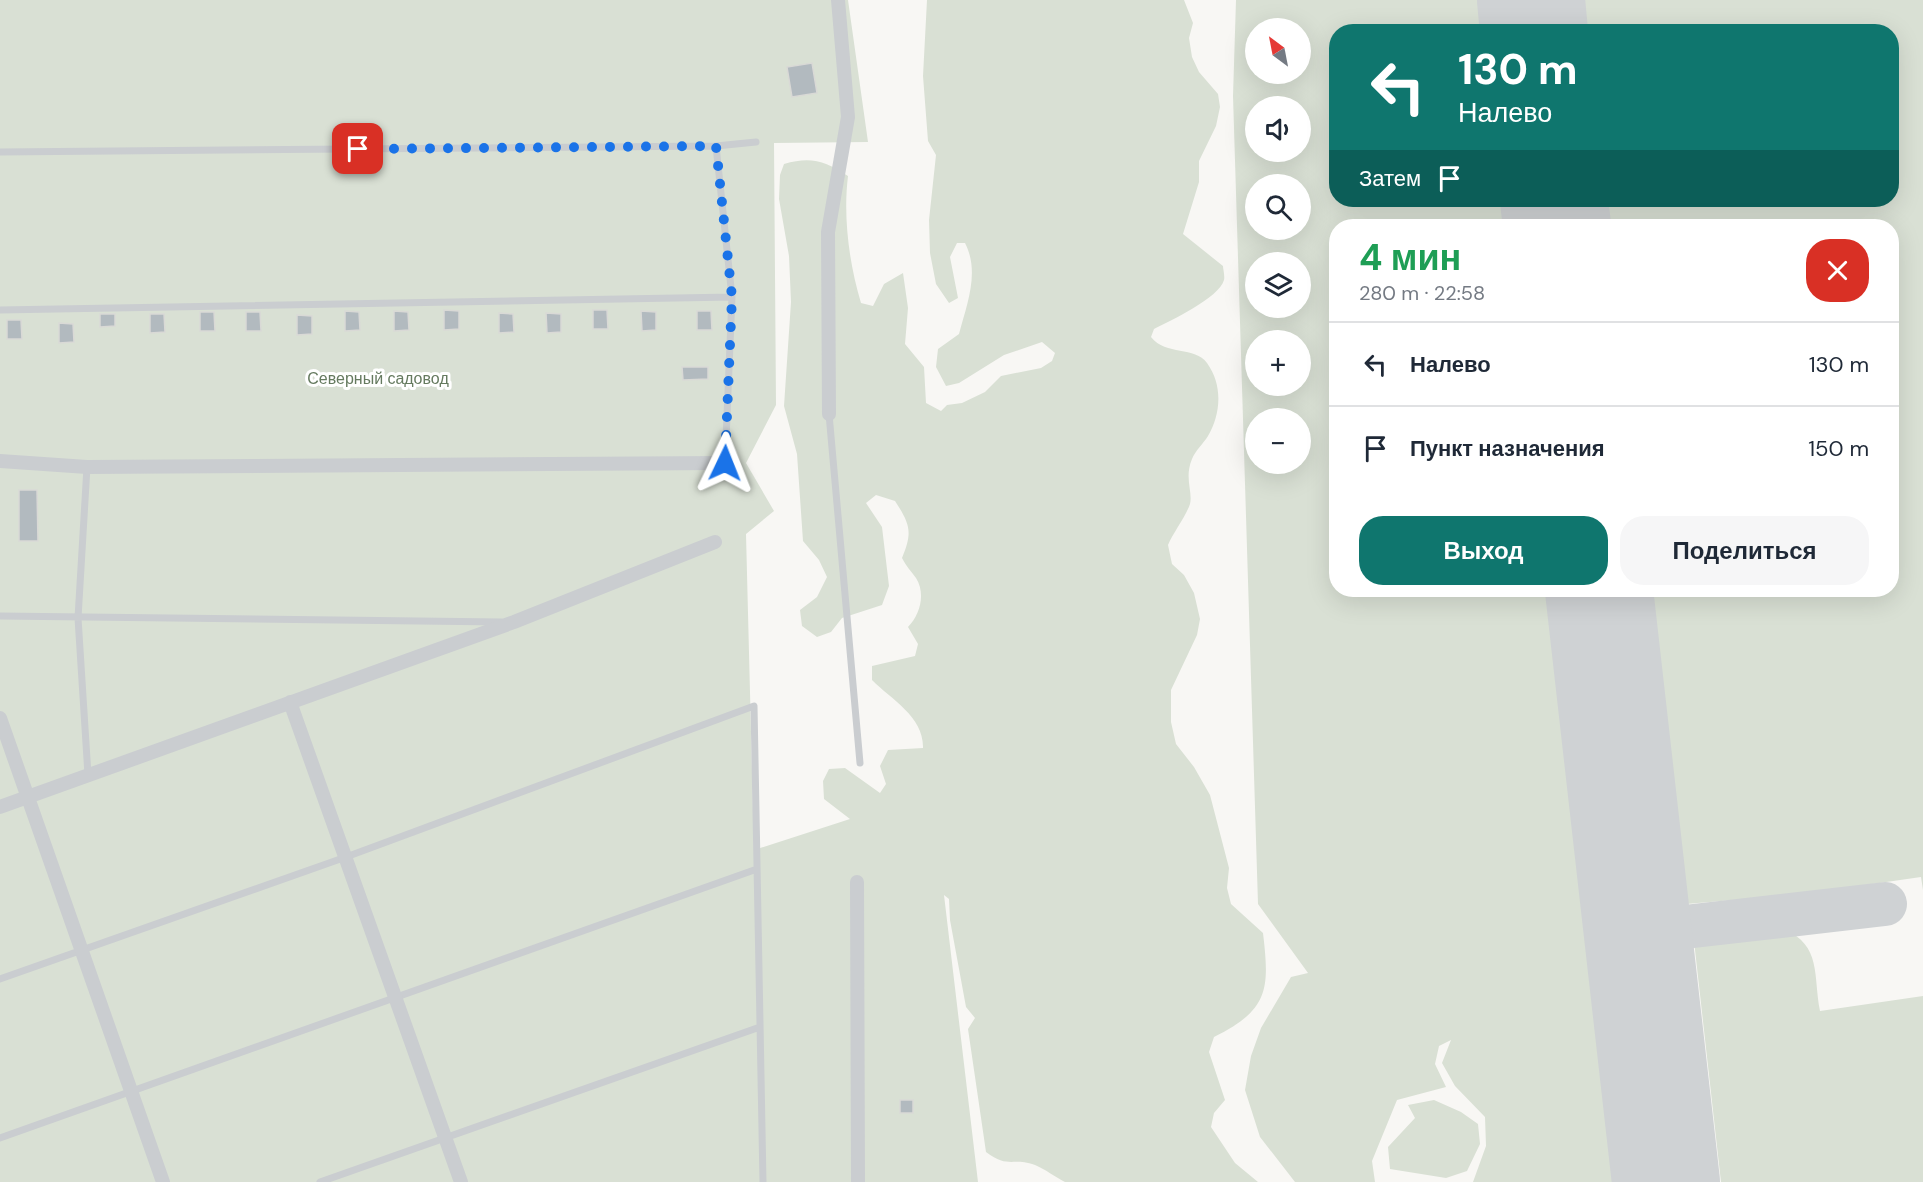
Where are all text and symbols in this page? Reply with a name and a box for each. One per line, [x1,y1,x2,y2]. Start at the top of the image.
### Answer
north arrow [1245,18,1311,84]
map controls [1245,18,1311,474]
text: 130 m [1458,42,1578,97]
icon: left [1359,48,1437,126]
text: Налево [1458,95,1552,130]
button: sound [1245,96,1311,162]
pin [332,123,383,174]
icon: arrive [341,132,374,165]
icon: arrive [1433,162,1466,195]
text: Затем [1359,164,1421,193]
button: search [1245,174,1311,240]
text: 4 мин [1359,234,1461,281]
button: close [1806,239,1869,302]
button: layers [1245,252,1311,318]
text: 280 m · 22:58 [1359,280,1485,306]
button: + [1245,330,1311,396]
icon: left [1359,348,1392,381]
text: Налево [1410,350,1491,379]
text: 130 m [1809,350,1869,379]
park label: Северный садовод [307,368,449,389]
button: − [1245,408,1311,474]
position arrow [693,431,757,495]
icon: arrive [1359,432,1392,465]
text: Пункт назначения [1410,434,1605,463]
text: 150 m [1808,434,1869,463]
button: Выход [1359,516,1608,585]
button: Поделиться [1620,516,1869,585]

